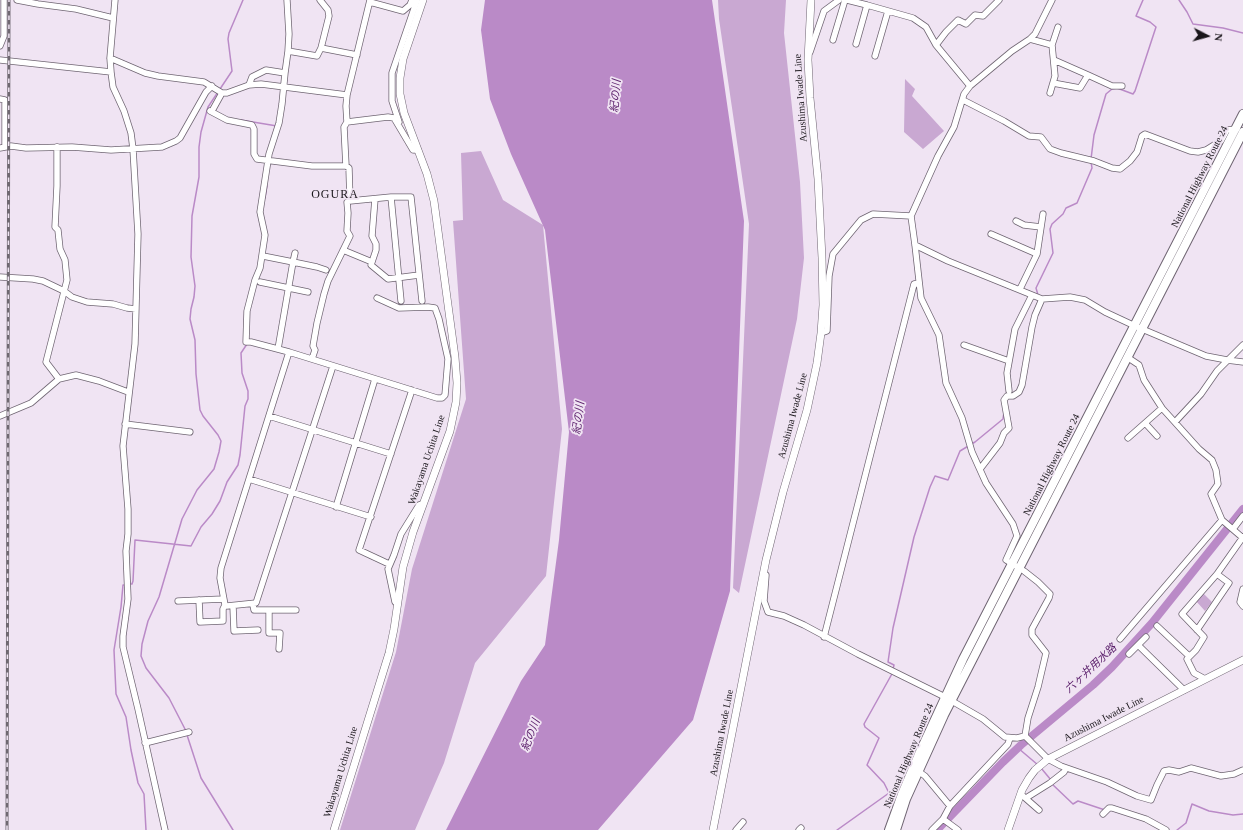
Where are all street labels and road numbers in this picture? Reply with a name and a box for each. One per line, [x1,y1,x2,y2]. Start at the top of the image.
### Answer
street label: Azushima Iwade Line [792,54,810,142]
street label: National Highway Route 24 [1169,124,1231,230]
street label: Azushima Iwade Line [776,372,810,460]
street label: National Highway Route 24 [1021,412,1083,518]
street label: Wakayama Uchita Line [406,414,448,506]
street label: Azushima Iwade Line [708,689,736,777]
street label: Azushima Iwade Line [1062,694,1146,744]
street label: National Highway Route 24 [882,702,936,810]
street label: Wakayama Uchita Line [321,725,361,819]

